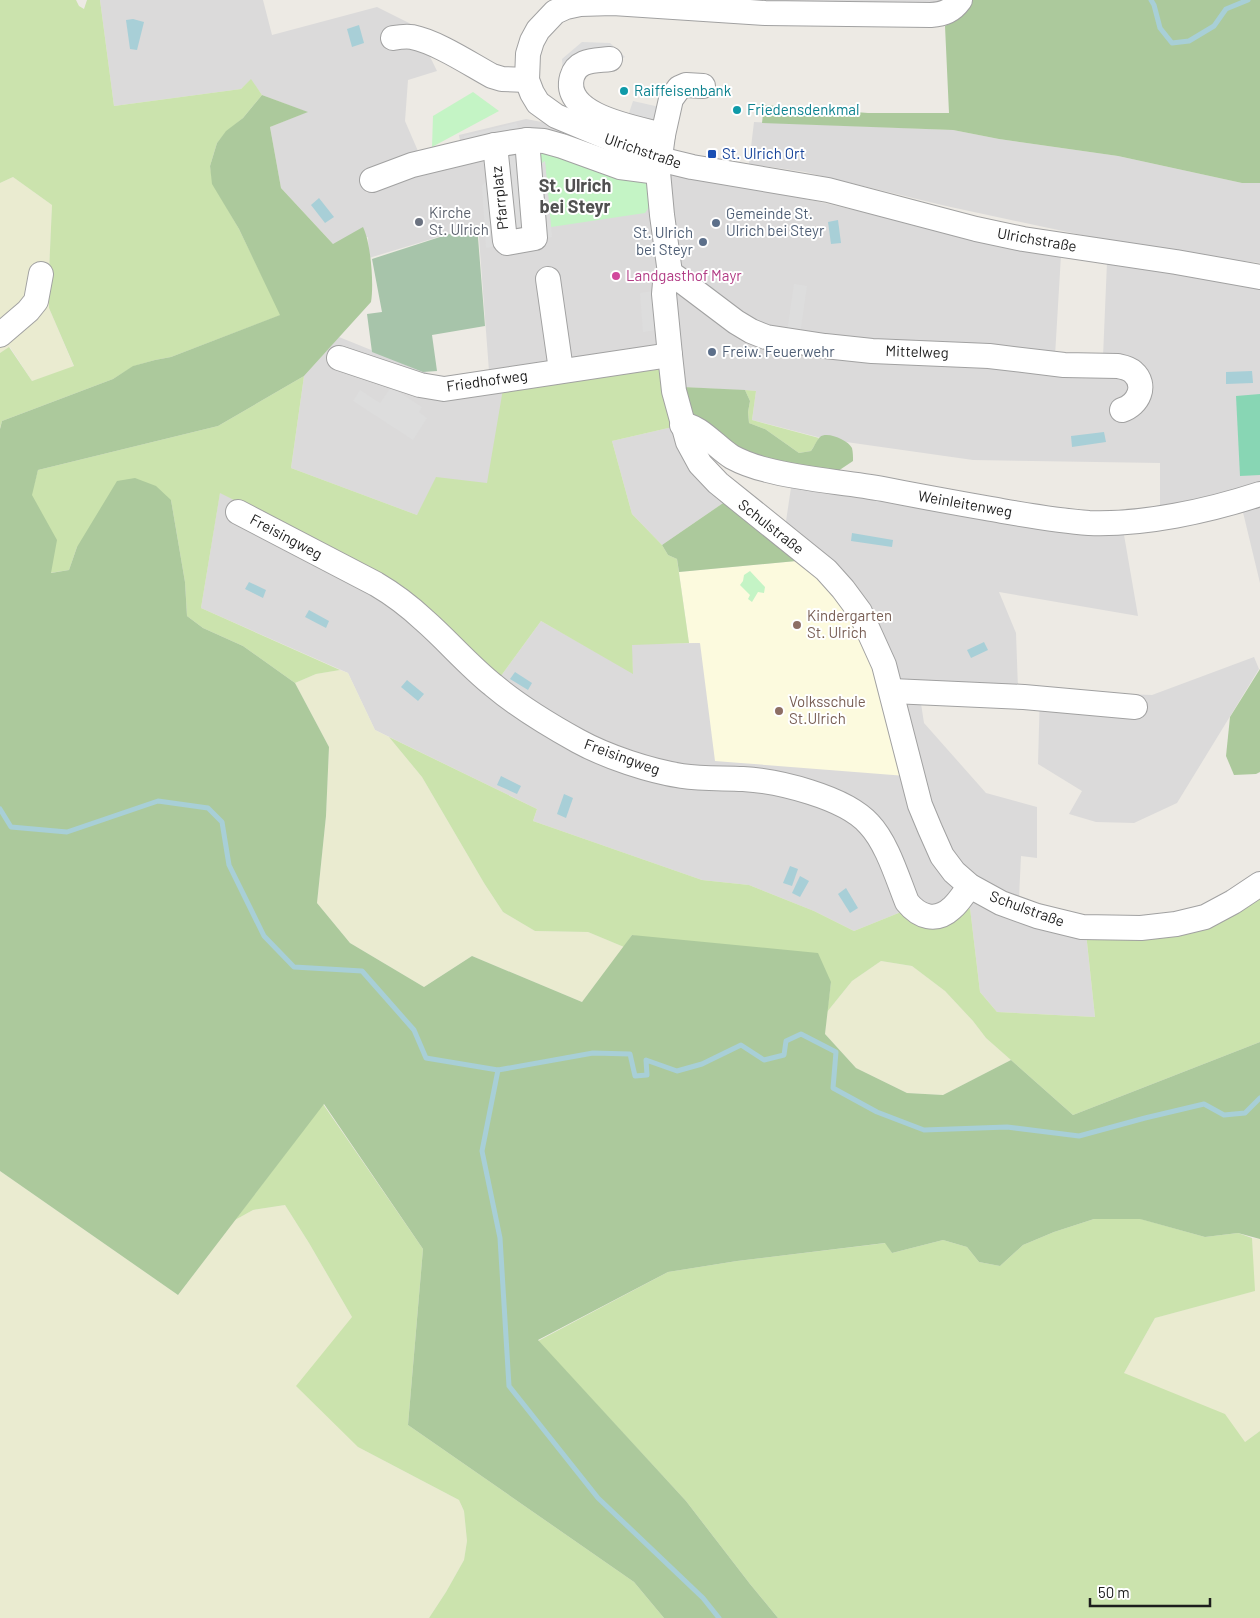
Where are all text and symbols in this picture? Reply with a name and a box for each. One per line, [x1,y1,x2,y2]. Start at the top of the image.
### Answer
place label: Raiffeisenbank [634,81,732,99]
marker: Raiffeisenbank [618,85,630,97]
place label: Friedensdenkmal [747,100,859,118]
marker: Friedensdenkmal [731,104,743,116]
street label: Ulrichstraße [602,128,684,172]
place label: St. Ulrich Ort [722,144,805,162]
marker: St. Ulrich Ort [706,148,718,160]
street label: Pfarrplatz [487,165,511,231]
district label: St. Ulrich bei Steyr [539,174,611,217]
place label: Kirche St. Ulrich [429,203,489,238]
place label: Gemeinde St. Ulrich bei Steyr [726,204,825,239]
marker: Kirche St. Ulrich [413,216,425,228]
marker: Gemeinde St. Ulrich bei Steyr [710,217,722,229]
place label: St. Ulrich bei Steyr [633,223,694,258]
street label: Ulrichstraße [996,223,1078,255]
marker: St. Ulrich bei Steyr [697,236,709,248]
place label: Landgasthof Mayr [626,266,742,284]
marker: Landgasthof Mayr [610,270,622,282]
street label: Mittelweg [885,341,949,361]
place label: Freiw. Feuerwehr [722,342,835,360]
marker: Freiw. Feuerwehr [706,346,718,358]
street label: Friedhofweg [445,365,529,395]
street label: Weinleitenweg [917,486,1014,520]
street label: Schulstraße [735,495,808,557]
street label: Freisingweg [247,510,326,563]
place label: Kindergarten St. Ulrich [807,606,892,641]
marker: Kindergarten St. Ulrich [791,619,803,631]
place label: Volksschule St.Ulrich [789,692,866,727]
marker: Volksschule St.Ulrich [773,705,785,717]
street label: Freisingweg [582,734,663,778]
street label: Schulstraße [987,886,1067,930]
scale bar [1090,1576,1210,1608]
text: 50 m [1098,1583,1130,1601]

